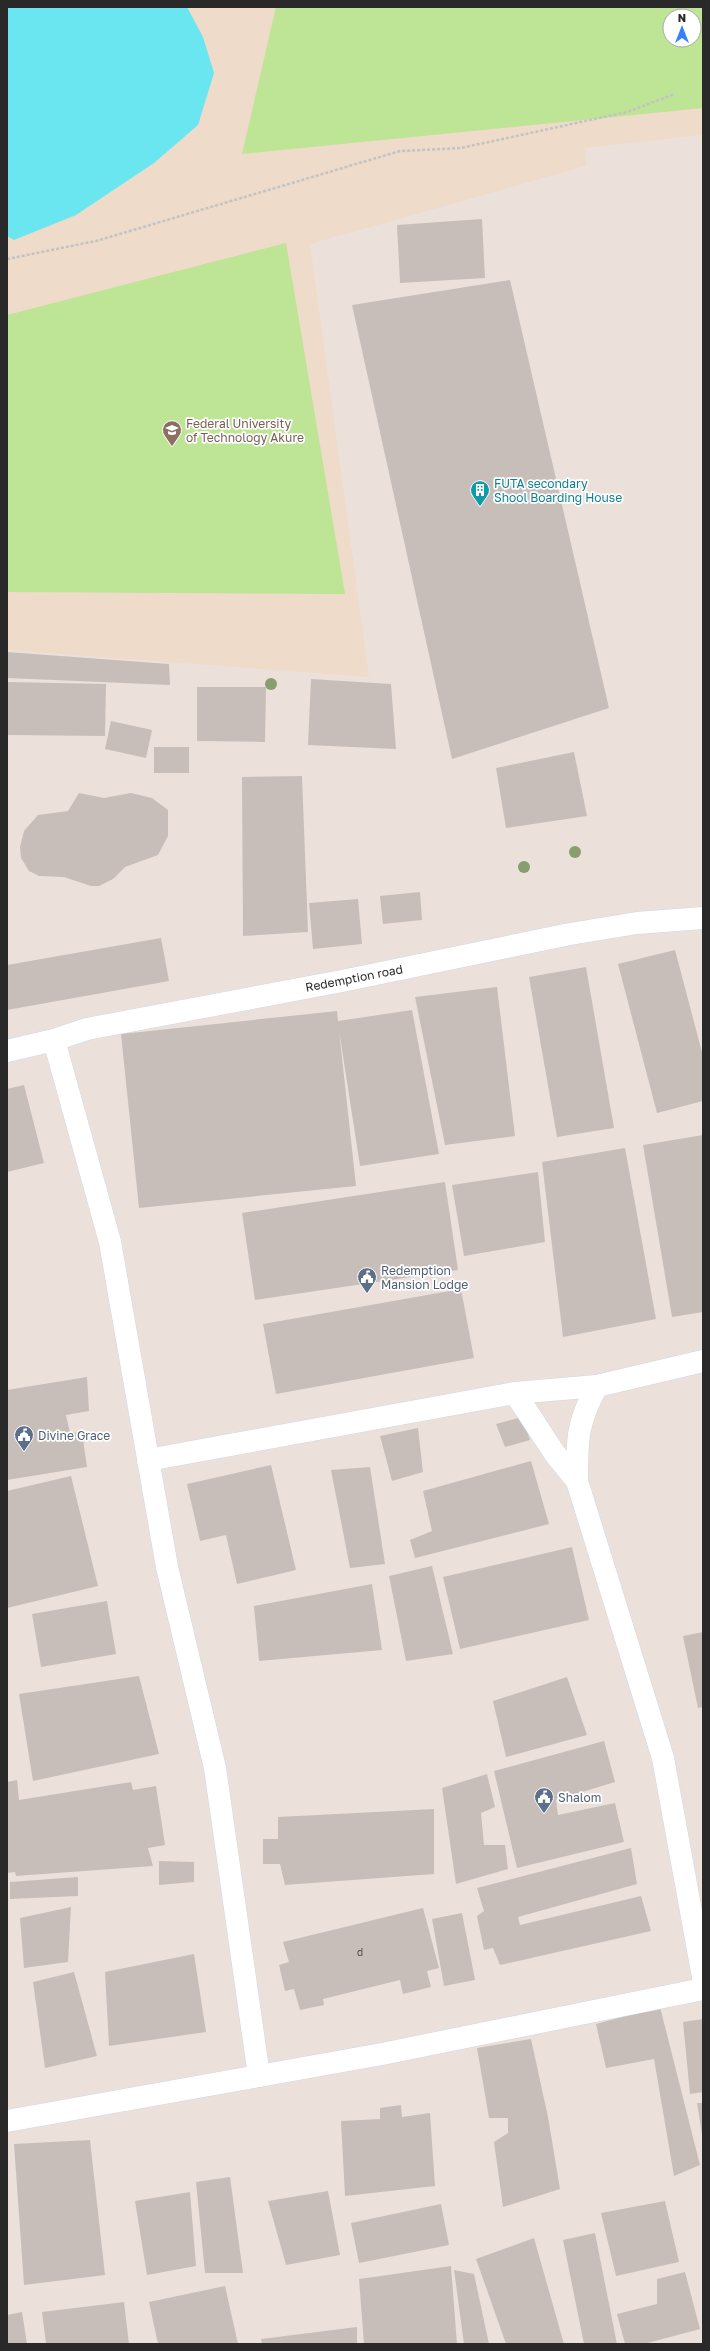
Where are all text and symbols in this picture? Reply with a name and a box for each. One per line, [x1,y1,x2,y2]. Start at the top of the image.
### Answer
north arrow [662,8,702,48]
text: N [678,11,686,24]
place label: Federal University of Technology Akure [186,416,304,445]
school or university icon: Federal University of Technology Akure [161,419,183,447]
place label: FUTA secondary Shool Boarding House [494,476,622,505]
building icon: FUTA secondary Shool Boarding House [469,479,491,507]
street label: Redemption road [304,961,404,995]
place label: Redemption Mansion Lodge [381,1263,468,1292]
public building icon: Redemption Mansion Lodge [356,1266,378,1294]
public building icon: Divine Grace [13,1424,35,1452]
place label: Divine Grace [38,1428,110,1443]
public building icon: Shalom [533,1786,555,1814]
place label: Shalom [558,1790,601,1805]
house number: d [357,1946,363,1958]

